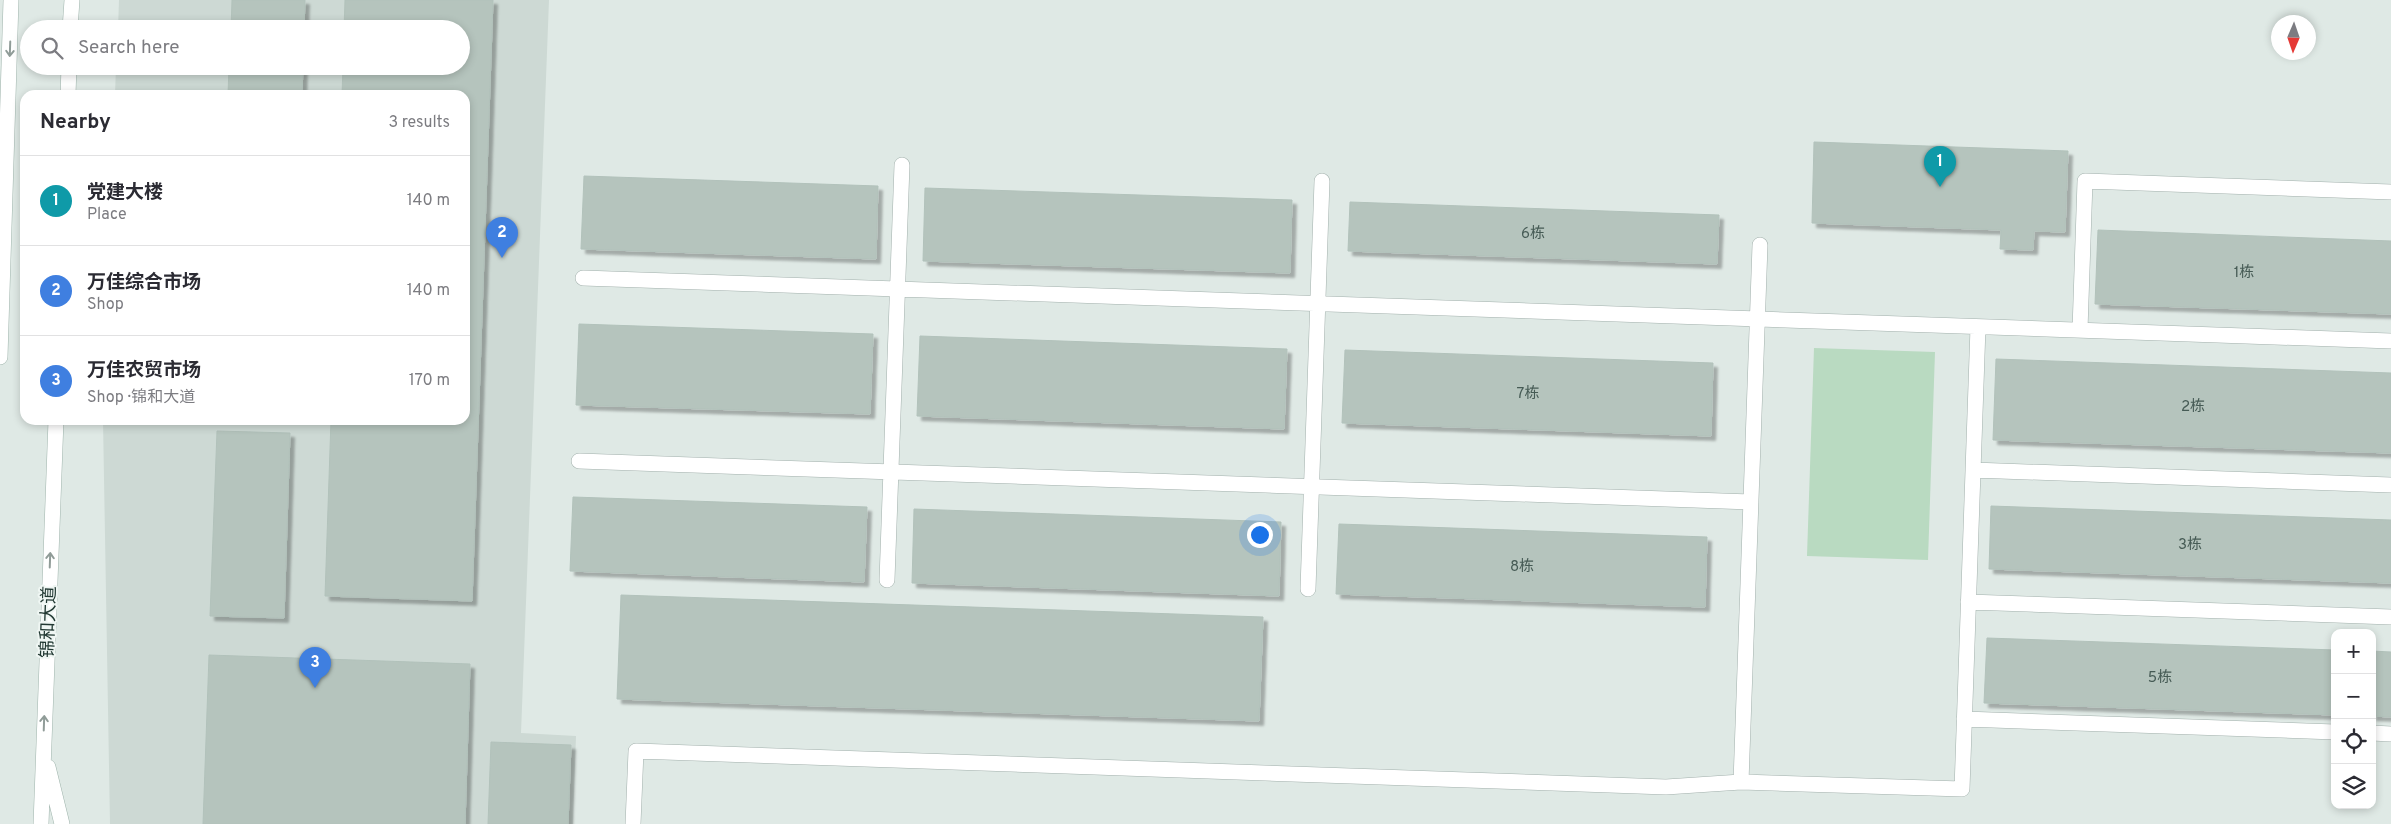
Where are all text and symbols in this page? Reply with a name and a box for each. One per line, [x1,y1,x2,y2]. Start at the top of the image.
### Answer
north arrow [2271,15,2316,60]
search box [20,20,470,75]
icon: search [38,34,66,62]
text: Search here [78,36,180,60]
one-way arrow [5,40,14,56]
text: Nearby [40,109,111,136]
text: 3 results [388,113,450,133]
pin: 1 [1924,146,1956,187]
text: 党建大楼 [87,181,163,205]
text: 1 [53,191,59,211]
text: 140 m [407,191,450,211]
text: Place [87,205,127,225]
pin: 2 [486,217,518,258]
house number: 6栋 [1521,224,1545,244]
house number: 1栋 [2234,263,2254,283]
text: 万佳综合市场 [87,271,201,295]
text: 2 [51,281,61,301]
text: 140 m [407,281,450,301]
text: Shop [87,295,124,315]
text: 万佳农贸市场 [87,359,201,383]
text: 3 [51,371,61,391]
text: 170 m [409,371,450,391]
house number: 7栋 [1517,384,1539,404]
text: Shop · 锦和大道 [87,388,195,408]
house number: 2栋 [2181,397,2205,417]
your location [1247,522,1273,548]
house number: 3栋 [2178,535,2202,555]
one-way arrow [46,553,55,569]
house number: 8栋 [1510,557,1534,577]
street label: 锦和大道 [37,586,62,658]
map controls [2331,629,2376,809]
button: + [2331,629,2376,674]
pin: 3 [299,647,331,688]
house number: 5栋 [2148,668,2172,688]
button: − [2331,674,2376,719]
one-way arrow [39,715,49,732]
button: locate [2331,719,2376,764]
button: layers [2331,764,2376,809]

